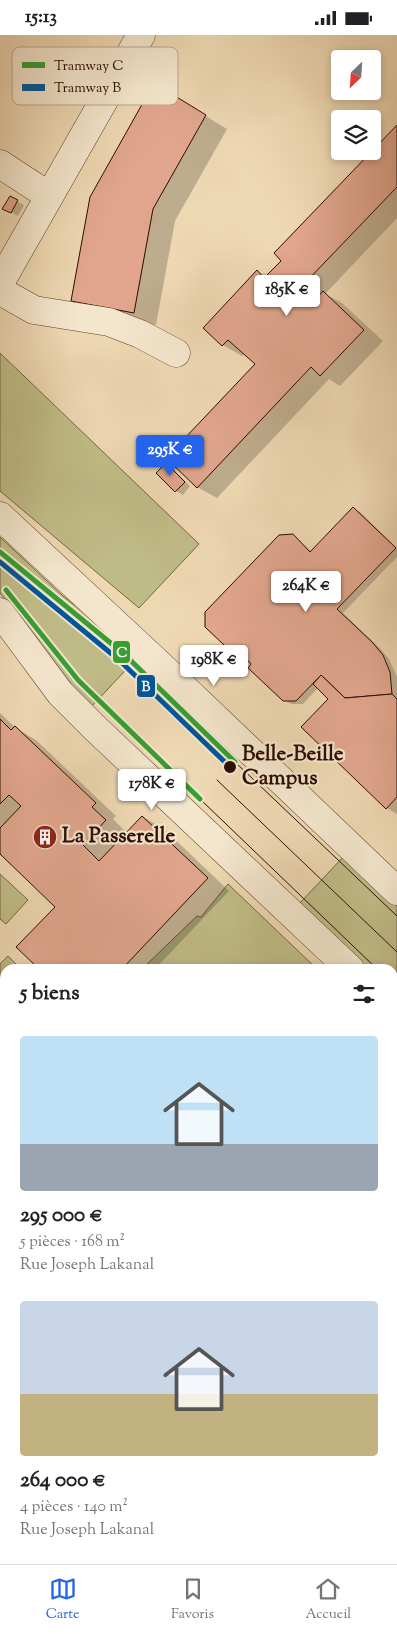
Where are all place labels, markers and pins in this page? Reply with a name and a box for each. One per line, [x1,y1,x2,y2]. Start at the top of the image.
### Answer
pin: 185K € [246,275,328,317]
pin: 295K € [129,435,211,477]
pin: 264K € [265,571,347,613]
pin: 198K € [173,645,255,687]
place label: Belle-Beille Campus [242,740,344,794]
marker: Belle-Beille Campus [222,759,238,775]
pin: 178K € [111,769,193,811]
place label: La Passerelle [62,822,175,852]
building icon: La Passerelle [32,824,58,850]

